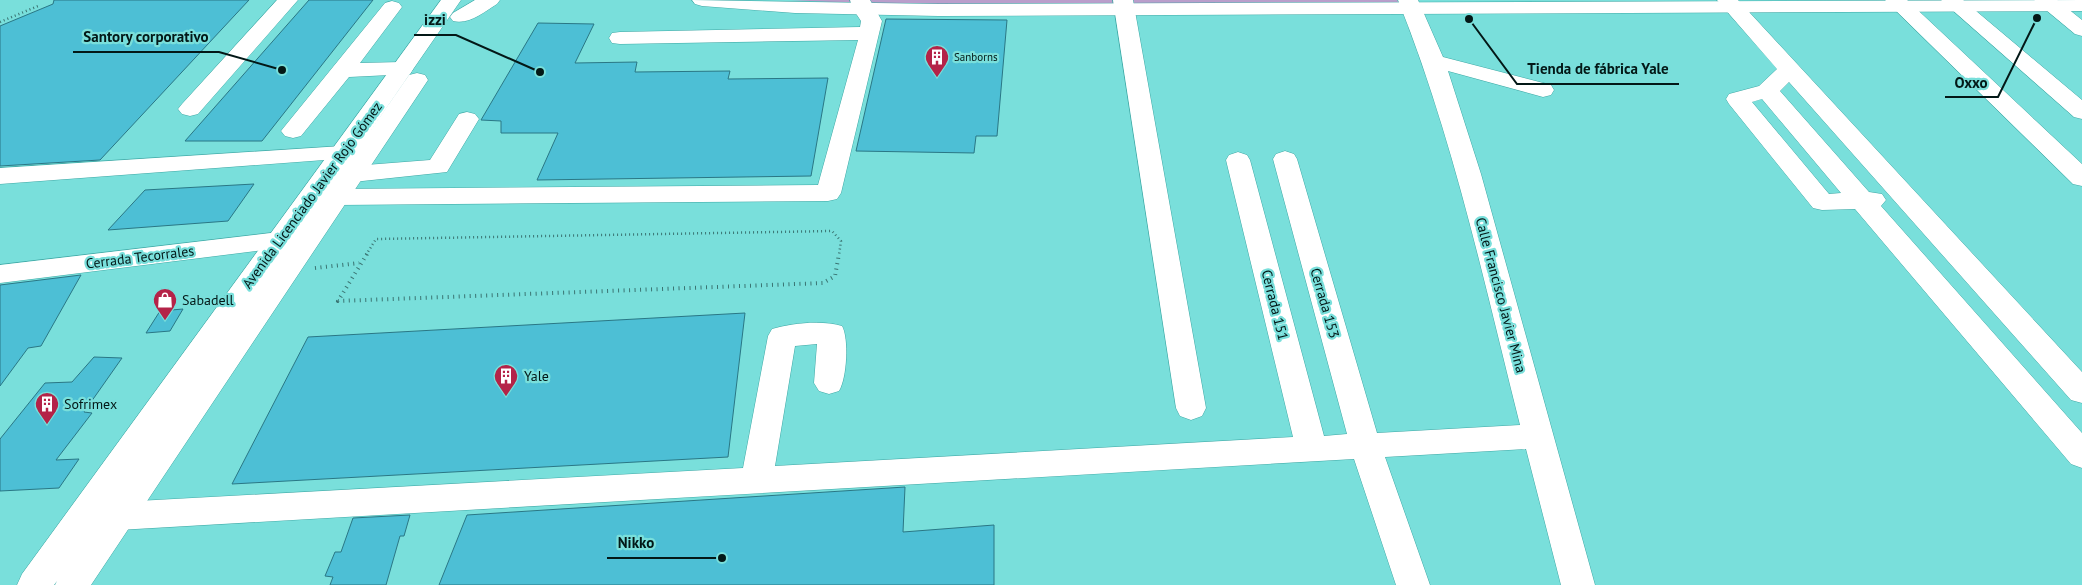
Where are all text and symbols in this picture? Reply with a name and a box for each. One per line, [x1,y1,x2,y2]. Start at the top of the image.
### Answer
callout: izzi [414,5,456,35]
text: izzi [424,10,446,29]
callout: Santory corporativo [73,22,219,52]
text: Santory corporativo [83,27,209,46]
building icon: Sanborns [924,44,950,78]
place label: Sanborns [954,50,998,64]
callout: Tienda de fábrica Yale [1517,54,1679,84]
text: Tienda de fábrica Yale [1527,59,1669,78]
callout: Oxxo [1945,67,1998,97]
text: Oxxo [1955,73,1987,92]
street label: Avenida Licenciado Javier Rojo Gómez [238,98,386,292]
street label: Calle Francisco Javier Mina [1472,215,1530,375]
street label: Cerrada Tecorrales [85,241,195,273]
street label: Cerrada 153 [1306,266,1344,340]
street label: Cerrada 151 [1258,268,1292,342]
shop icon: Sabadell [152,287,178,321]
place label: Sabadell [182,291,234,309]
building icon: Yale [493,363,519,397]
place label: Yale [524,367,549,385]
building icon: Sofrimex [34,391,60,425]
place label: Sofrimex [64,395,117,413]
callout: Nikko [607,528,664,558]
text: Nikko [618,533,654,552]

